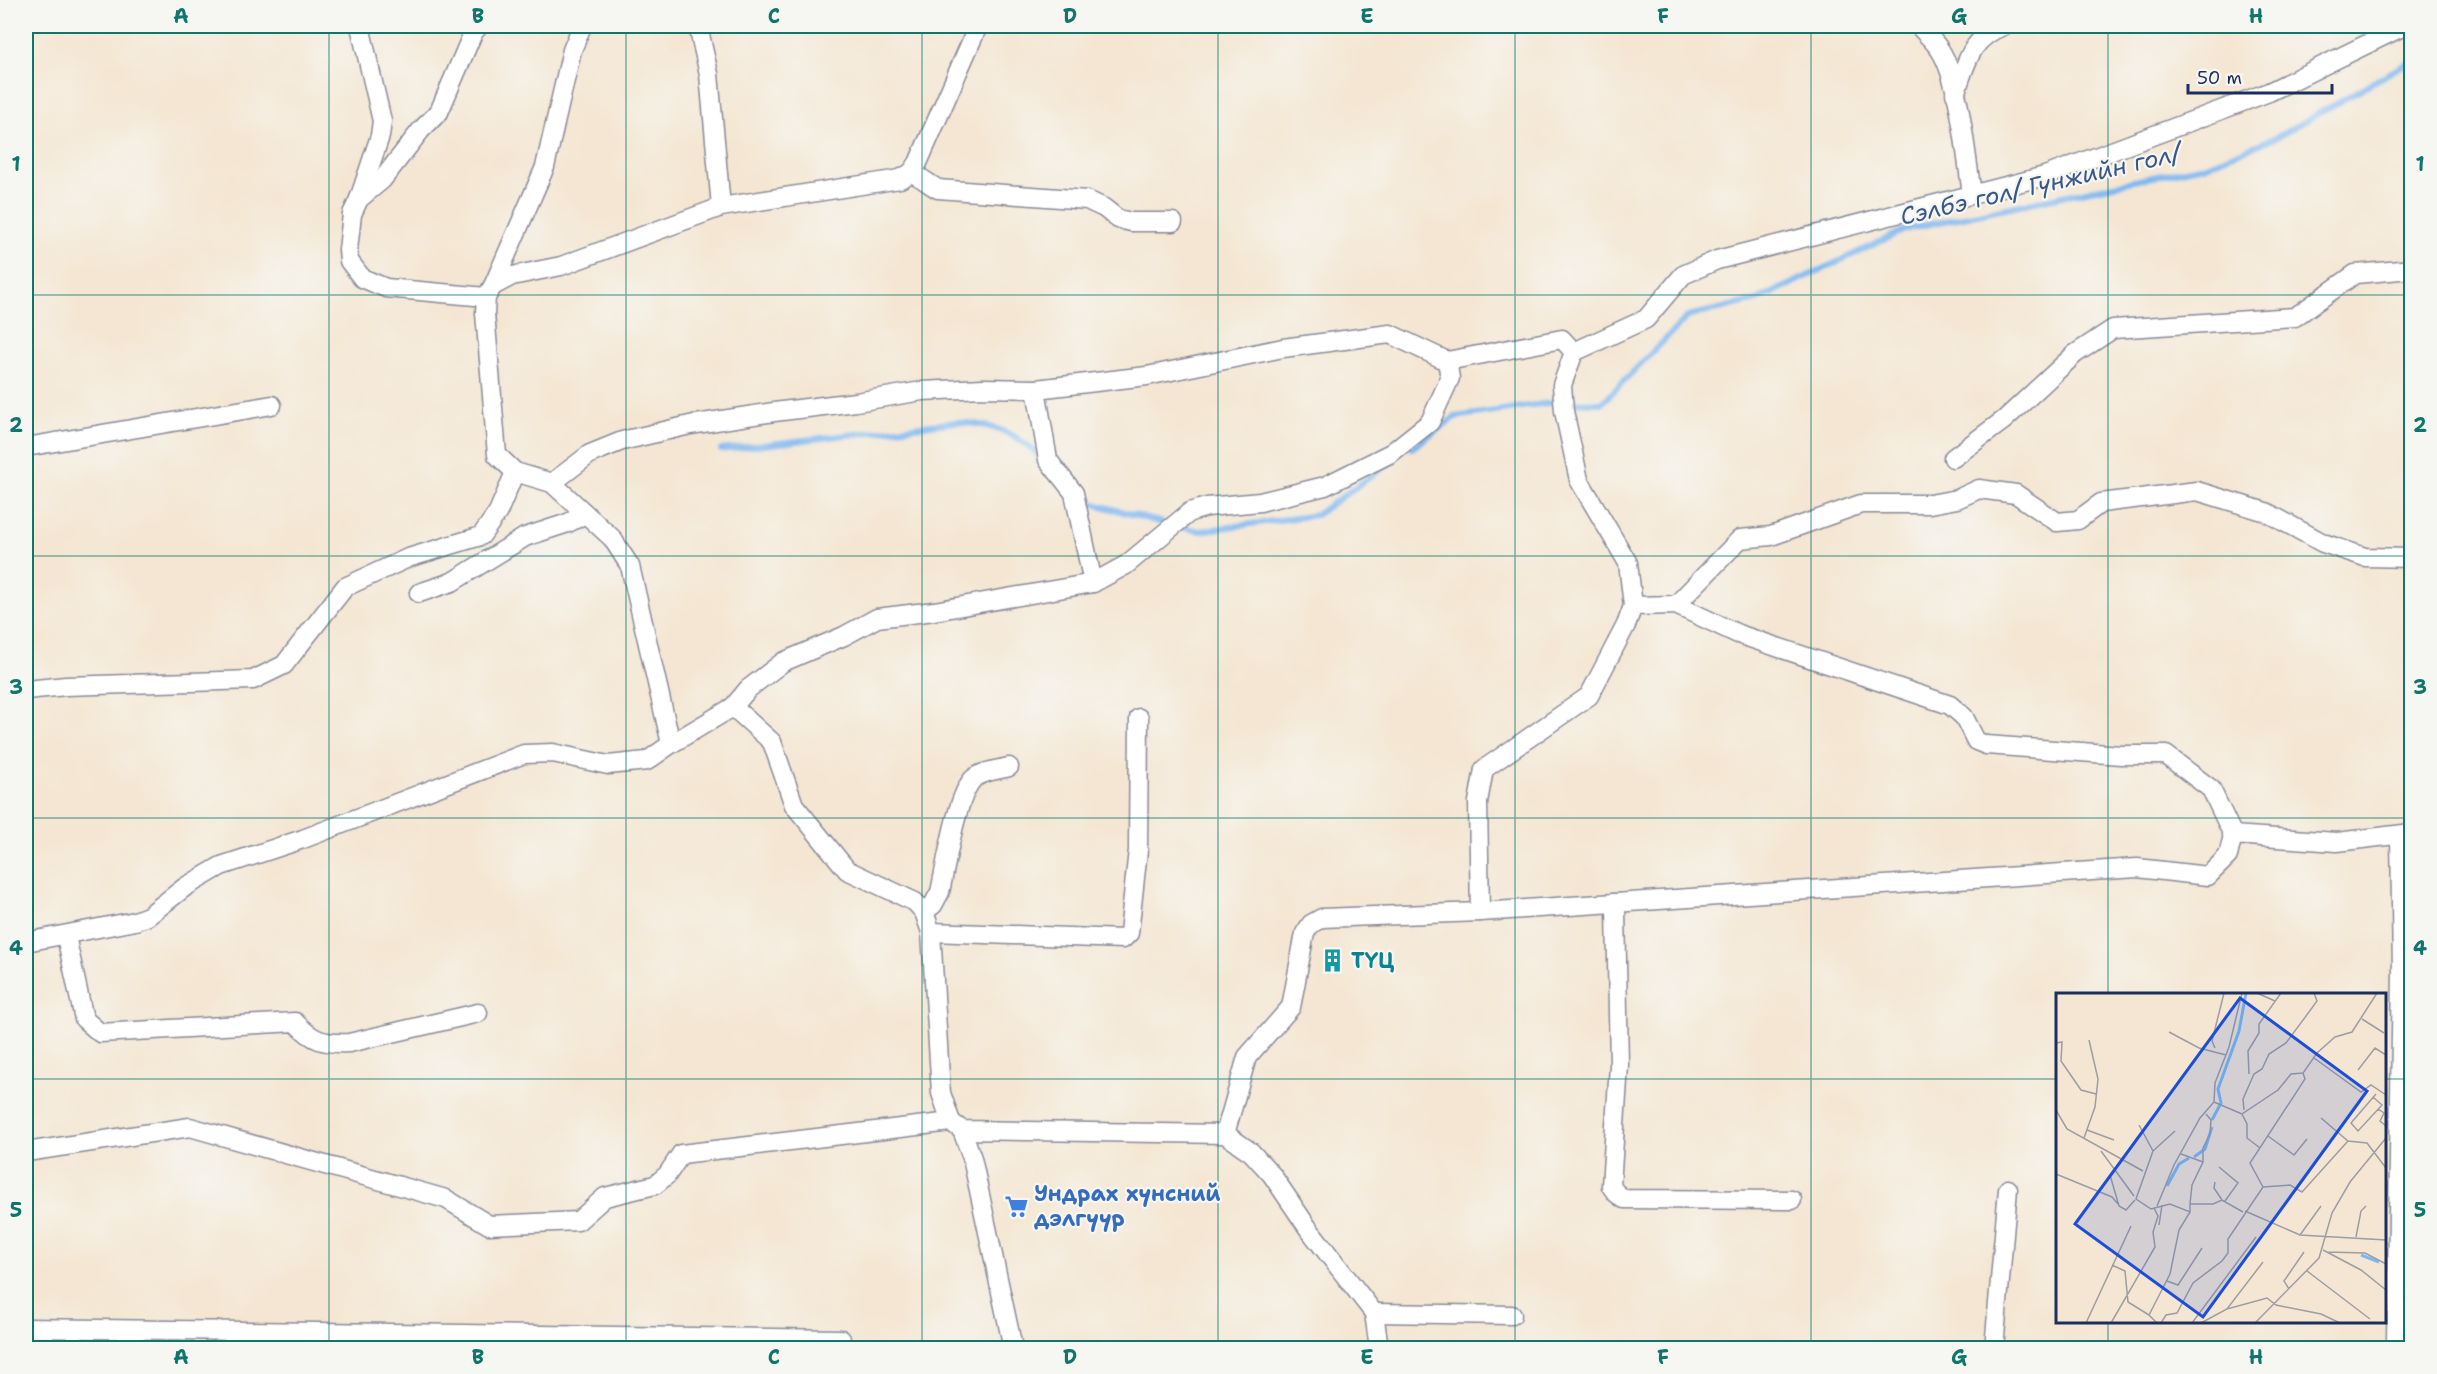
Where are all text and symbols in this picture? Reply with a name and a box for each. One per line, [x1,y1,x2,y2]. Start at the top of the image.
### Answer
text: A [173,3,189,29]
text: B [472,3,484,29]
text: C [768,3,780,29]
text: D [1063,3,1077,29]
text: E [1360,3,1374,29]
text: F [1657,3,1669,29]
text: G [1951,3,1967,29]
text: H [2249,3,2263,29]
scale bar [2188,57,2332,95]
text: 50 m [2197,66,2242,90]
water label: Сэлбэ гол/ Гүнжийн гол/ [1897,136,2187,233]
text: 1 [11,151,21,177]
text: 1 [2415,151,2425,177]
text: 2 [9,412,23,438]
text: 2 [2413,412,2427,438]
text: 3 [9,674,23,700]
text: 3 [2413,674,2427,700]
text: 4 [9,935,23,961]
text: 4 [2413,935,2427,961]
place label: ТҮЦ [1351,946,1394,975]
building icon: ТҮЦ [1320,947,1346,973]
inset map [2056,993,2386,1323]
place label: Ундрах хүнсний дэлгүүр [1034,1179,1221,1233]
supermarket icon: Ундрах хүнсний дэлгүүр [1003,1193,1029,1219]
text: 5 [10,1197,22,1223]
text: 5 [2414,1197,2426,1223]
text: A [173,1344,189,1370]
text: B [472,1344,484,1370]
text: C [768,1344,780,1370]
text: D [1063,1344,1077,1370]
text: E [1360,1344,1374,1370]
text: F [1657,1344,1669,1370]
text: G [1951,1344,1967,1370]
text: H [2249,1344,2263,1370]

